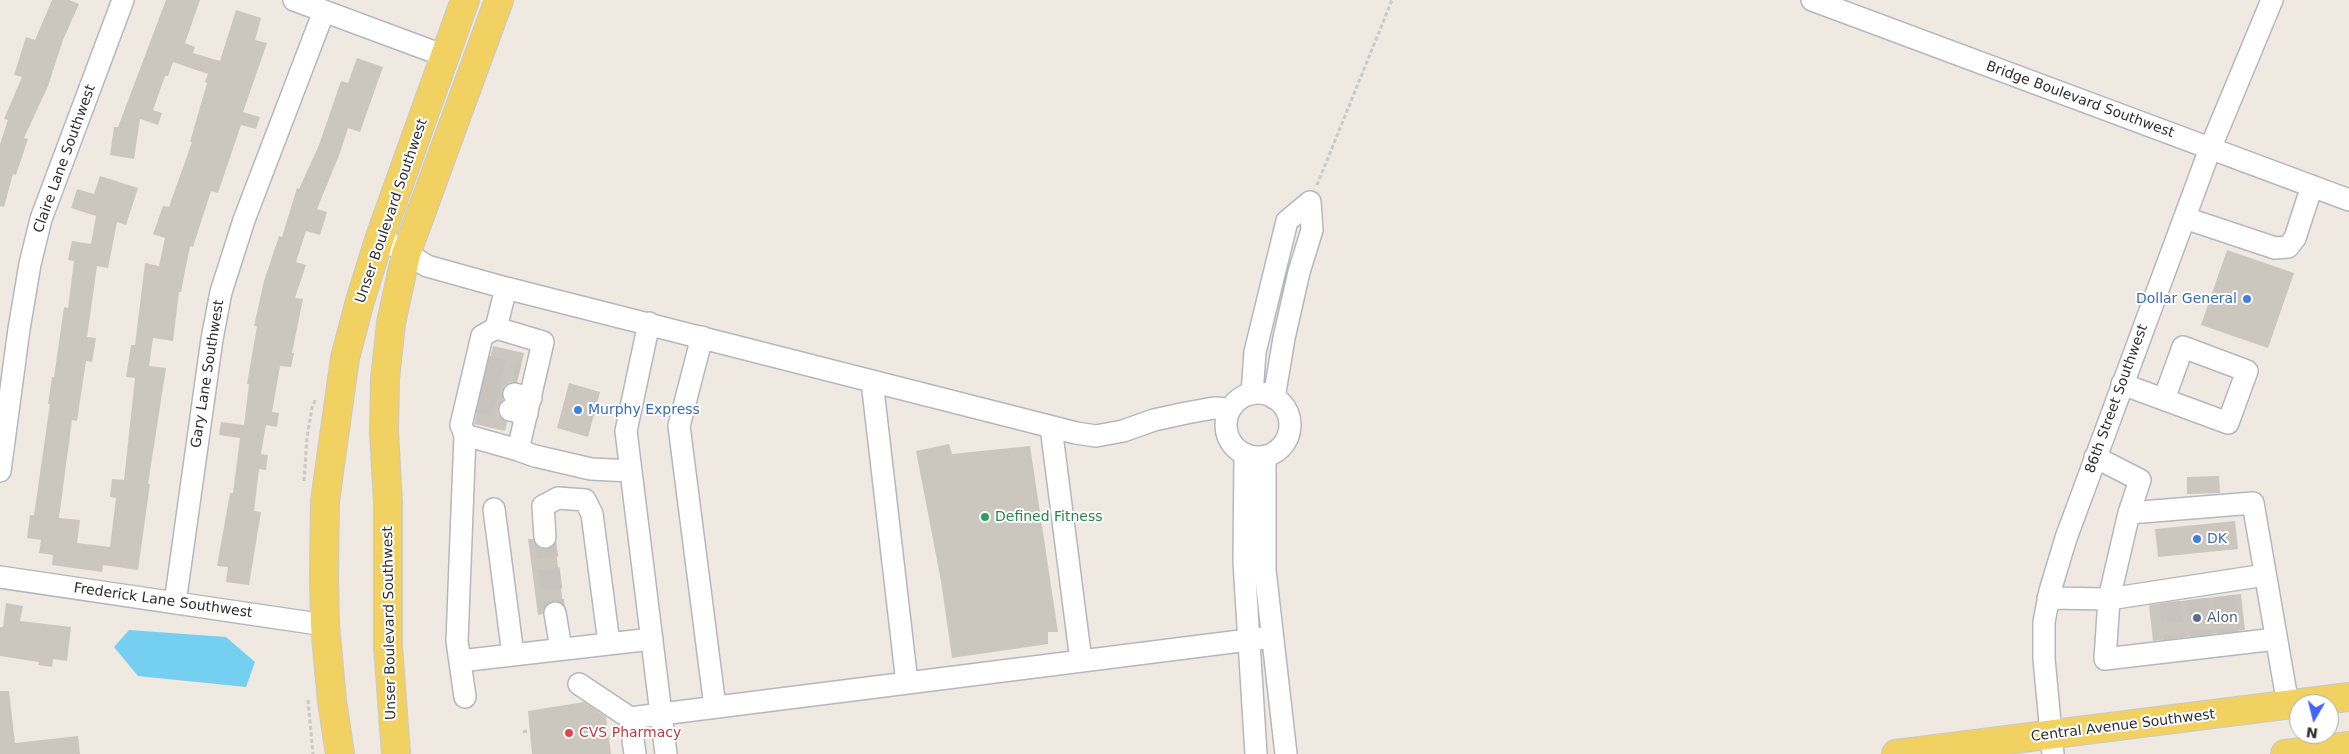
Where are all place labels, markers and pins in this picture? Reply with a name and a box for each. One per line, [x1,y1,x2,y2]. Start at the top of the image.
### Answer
place label: Dollar General [2136,291,2237,307]
marker: Dollar General [2241,293,2253,305]
place label: Murphy Express [588,402,700,418]
marker: Murphy Express [572,404,584,416]
place label: Defined Fitness [995,509,1103,525]
marker: Defined Fitness [979,511,991,523]
place label: DK [2207,531,2227,547]
marker: DK [2191,533,2203,545]
place label: Alon [2207,610,2238,626]
marker: Alon [2191,612,2203,624]
place label: CVS Pharmacy [579,725,681,741]
marker: CVS Pharmacy [563,727,575,739]

